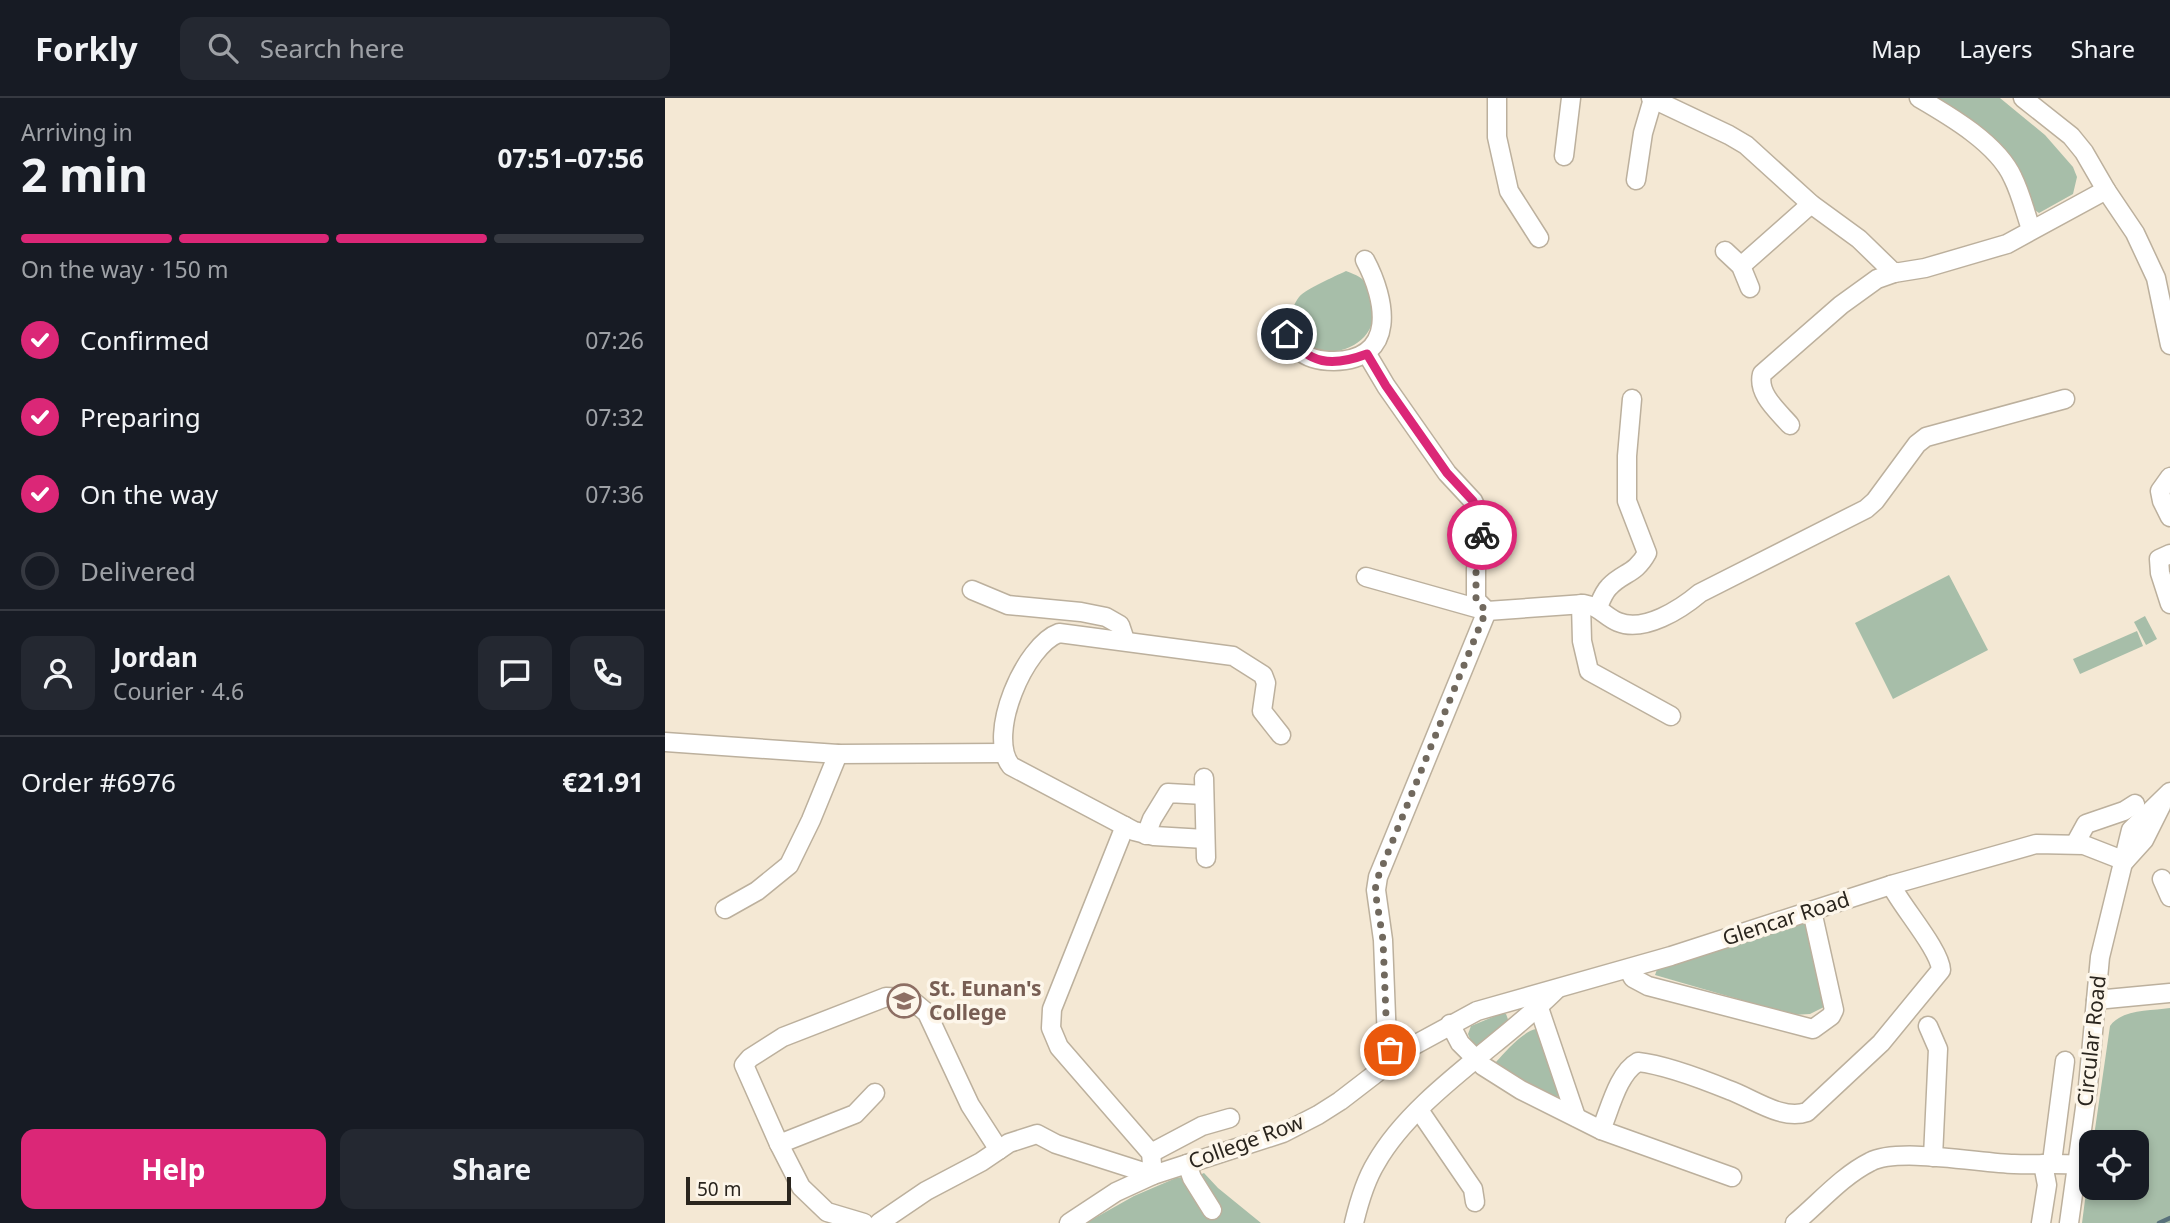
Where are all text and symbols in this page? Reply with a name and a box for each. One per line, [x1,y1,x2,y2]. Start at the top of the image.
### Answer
search box [180,17,670,80]
text: Forkly [35,26,138,71]
icon: search [204,29,242,67]
text: Search here [260,30,404,66]
text: Map [1871,32,1921,65]
text: Layers [1959,32,2033,65]
text: Share [2071,32,2135,65]
text: Arriving in [21,116,133,148]
text: 07:51–07:56 [497,140,644,176]
text: 2 min [21,143,148,205]
text: On the way · 150 m [21,253,228,285]
pin [1257,304,1317,364]
icon: home [1268,315,1306,353]
icon: check [21,321,59,359]
text: Confirmed [80,322,210,358]
text: 07:26 [585,324,644,356]
icon: check [21,398,59,436]
text: Preparing [80,399,201,435]
text: 07:32 [585,401,644,433]
icon: check [21,475,59,513]
text: On the way [80,476,218,512]
text: 07:36 [585,478,644,510]
courier [1447,500,1517,570]
icon: bike [1463,516,1501,554]
text: Delivered [80,553,196,589]
button: person [21,636,95,710]
button: chat [478,636,552,710]
button: phone [570,636,644,710]
text: Jordan [113,639,198,675]
text: Courier · 4.6 [113,675,244,707]
text: Order #6976 [21,764,176,800]
text: €21.91 [562,764,644,800]
street label: Glencar Road [1719,884,1853,952]
place label: St. Eunan's College [929,974,1042,1026]
street label: Circular Road [2070,974,2112,1108]
school or university icon: St. Eunan's College [885,982,923,1020]
pin [1360,1020,1420,1080]
icon: bag [1371,1031,1409,1069]
street label: College Row [1184,1107,1308,1175]
button: Help [21,1129,326,1209]
button: Share [340,1129,644,1209]
map controls [2079,1130,2149,1200]
button: locate [2079,1130,2149,1200]
scale bar [686,1174,791,1206]
text: 50 m [697,1176,741,1202]

